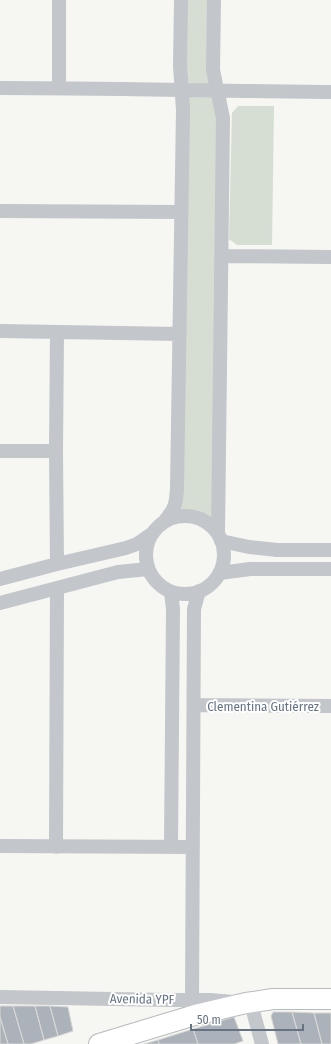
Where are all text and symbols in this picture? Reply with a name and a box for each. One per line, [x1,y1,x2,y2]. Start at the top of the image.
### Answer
street label: Clementina Gutiérrez [207,699,319,714]
street label: Avenida YPF [110,991,175,1007]
scale bar [191,1006,303,1032]
text: 50 m [197,1013,221,1027]

